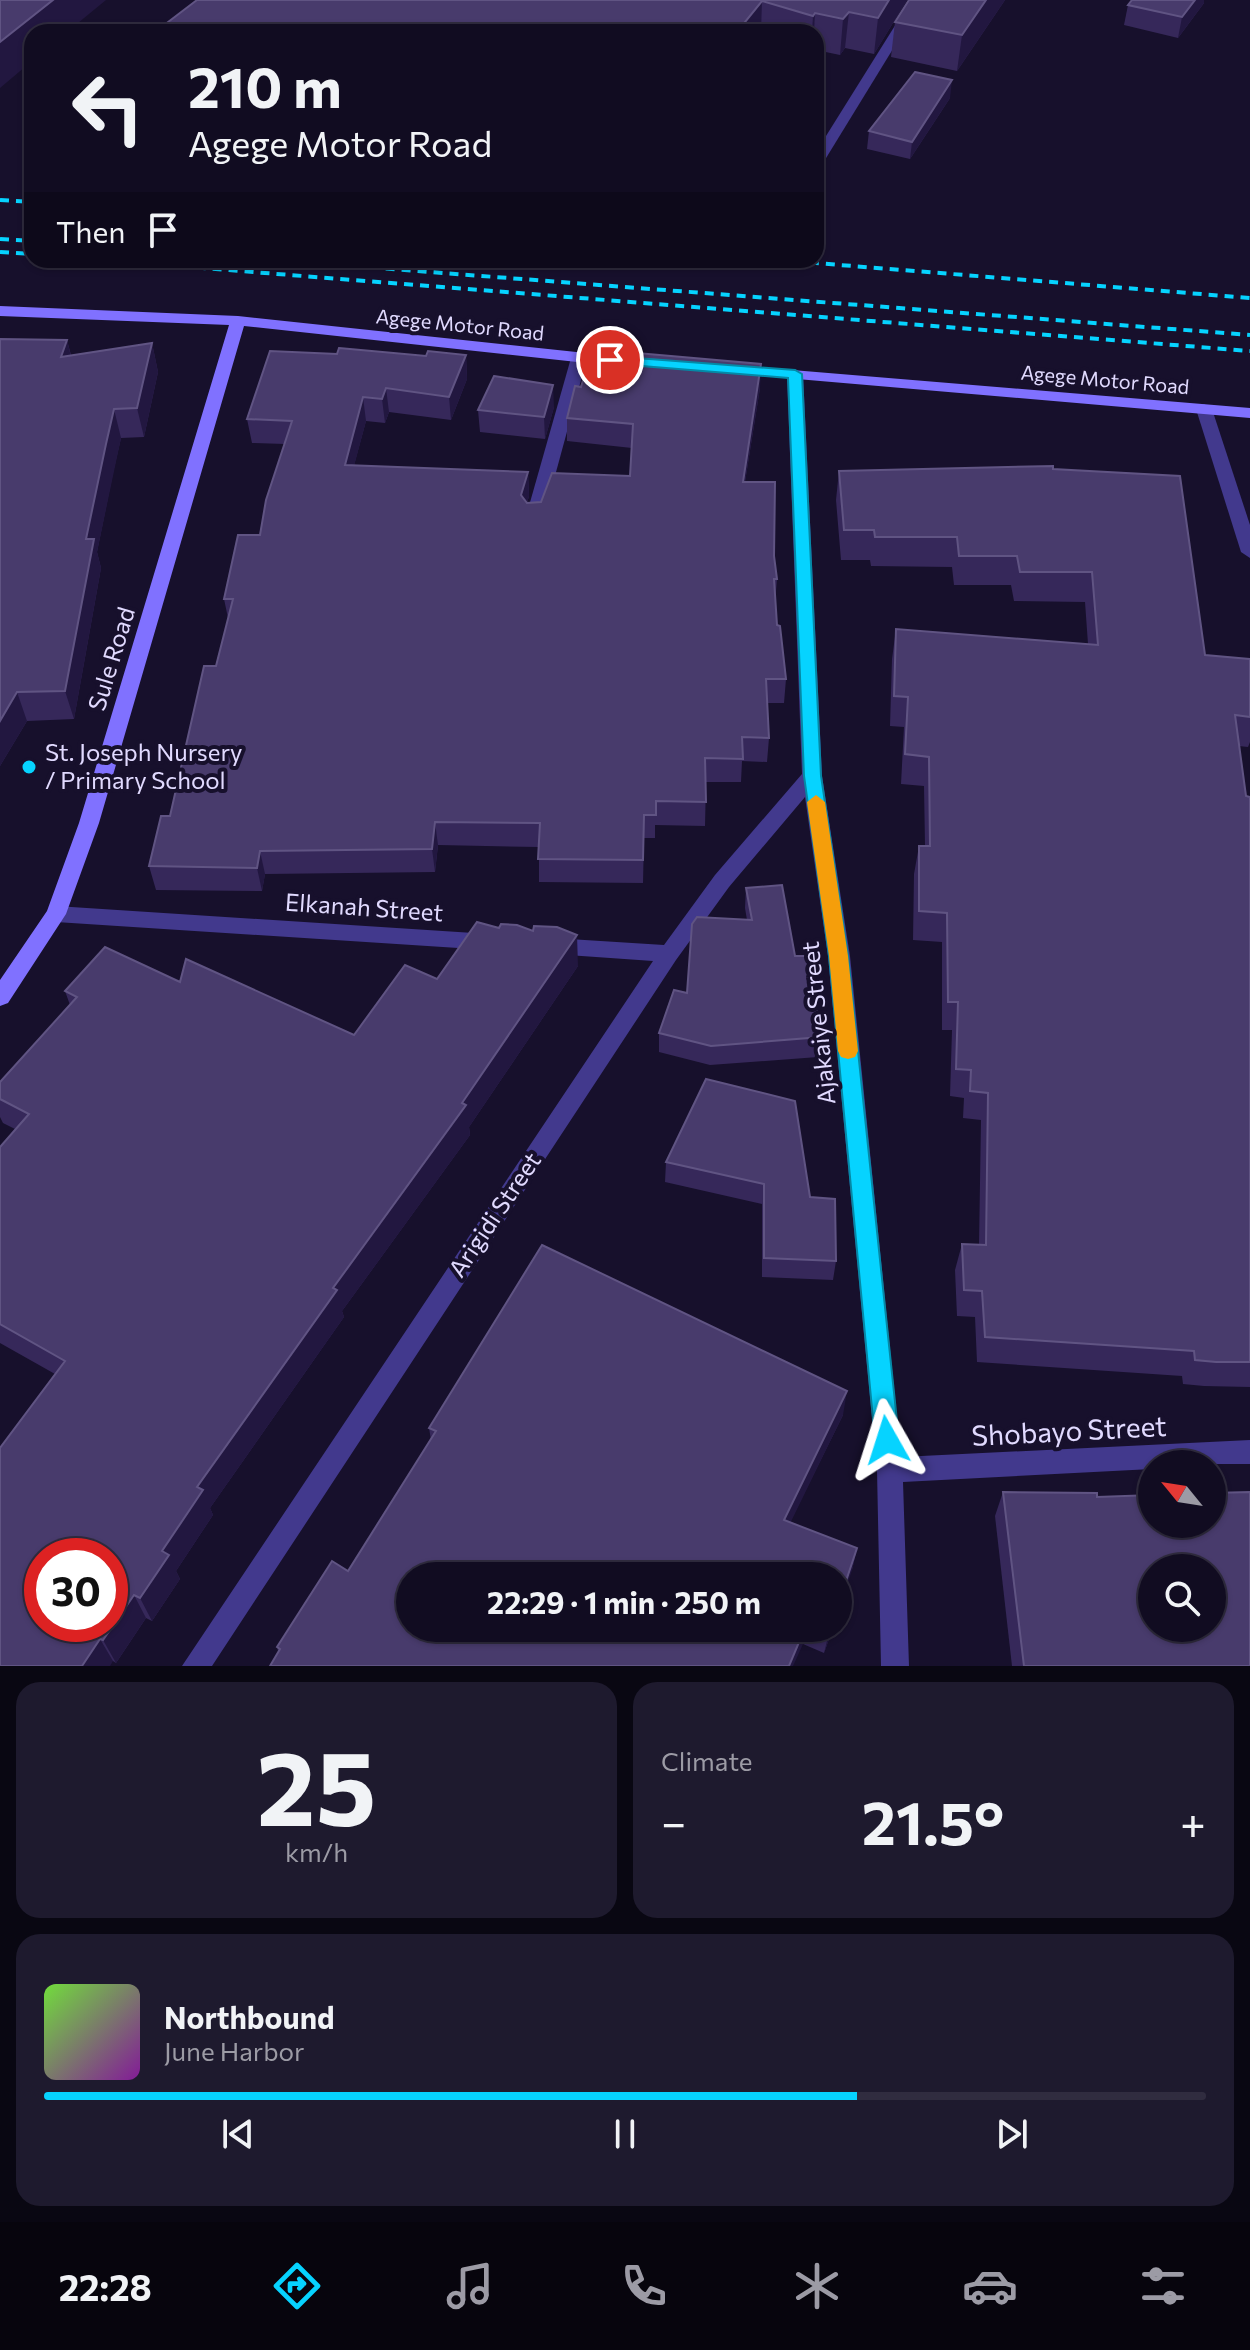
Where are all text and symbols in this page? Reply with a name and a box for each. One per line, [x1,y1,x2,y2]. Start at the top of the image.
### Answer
text: 210 m [188,51,342,120]
icon: left [56,56,160,160]
text: Agege Motor Road [188,120,492,164]
icon: arrive [141,208,185,252]
text: Then [56,212,125,249]
street label: Agege Motor Road [375,303,545,345]
pin [576,326,644,394]
icon: arrive [588,338,632,382]
street label: Agege Motor Road [1020,360,1190,398]
street label: Sule Road [81,603,140,714]
place label: St. Joseph Nursery / Primary School [45,737,242,794]
marker: St. Joseph Nursery / Primary School [20,758,38,776]
street label: Elkanah Street [284,887,444,927]
street label: Ajakaiye Street [794,940,841,1106]
street label: Arigidi Street [441,1146,546,1282]
position arrow [845,1398,929,1482]
street label: Shobayo Street [971,1408,1167,1452]
north arrow [1138,1450,1226,1538]
map controls [1138,1450,1226,1642]
speed limit sign: 30 [24,1538,128,1642]
button: search [1138,1554,1226,1642]
text: 22:29 · 1 min · 250 m [487,1583,761,1620]
text: 25 [257,1720,376,1847]
text: Climate [661,1745,753,1776]
text: 21.5° [862,1784,1004,1857]
text: − [661,1794,686,1848]
text: + [1180,1794,1206,1848]
text: km/h [285,1836,348,1867]
text: Northbound [164,1998,335,2035]
text: June Harbor [164,2035,304,2066]
icon: previous [216,2112,260,2156]
icon: pause [603,2112,647,2156]
icon: next [990,2112,1034,2156]
icon: directions [269,2258,325,2314]
icon: music [442,2258,498,2314]
icon: phone [616,2258,672,2314]
icon: climate [789,2258,845,2314]
icon: car [962,2258,1018,2314]
icon: filters [1135,2258,1191,2314]
text: 22:28 [59,2264,152,2308]

